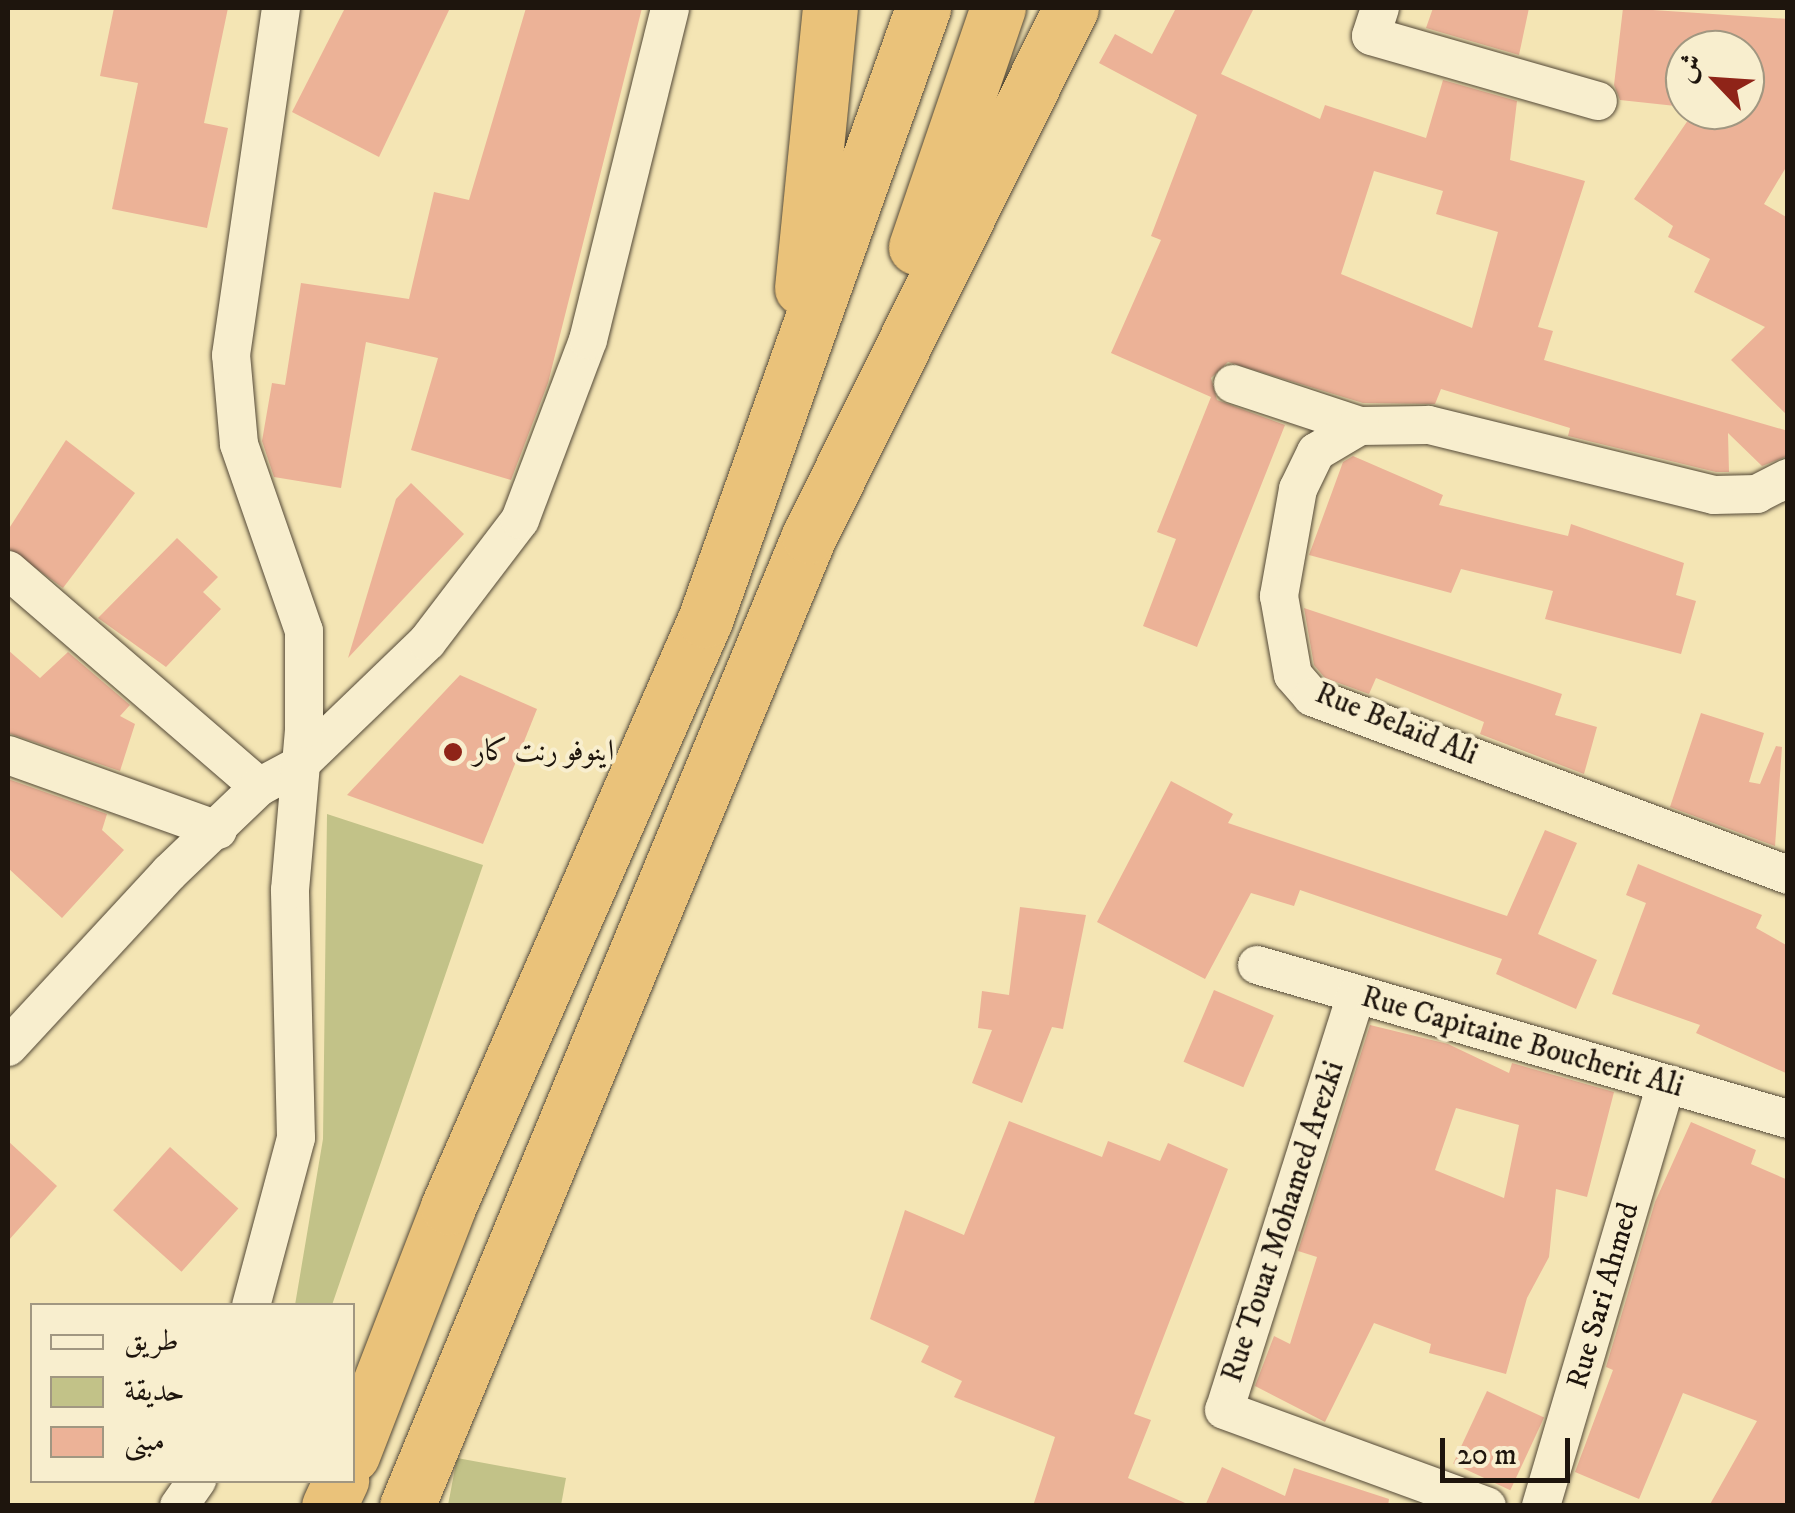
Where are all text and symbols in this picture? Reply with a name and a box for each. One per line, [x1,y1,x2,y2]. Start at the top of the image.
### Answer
north arrow [1665,30,1765,130]
text: ش [1667,48,1711,88]
street label: Rue Belaïd Ali [1310,676,1482,774]
place label: اينوفو رنت كار [473,734,614,770]
marker: اينوفو رنت كار [442,741,464,763]
street label: Rue Capitaine Boucherit Ali [1357,980,1687,1106]
street label: Rue Touat Mohamed Arezki [1215,1057,1353,1387]
street label: Rue Sari Ahmed [1560,1199,1648,1393]
legend [30,1303,355,1483]
text: طريق [124,1323,179,1360]
text: حديقة [124,1373,185,1410]
scale bar [1445,1418,1575,1480]
text: مبنى [124,1423,165,1460]
text: 20 m [1457,1437,1517,1474]

